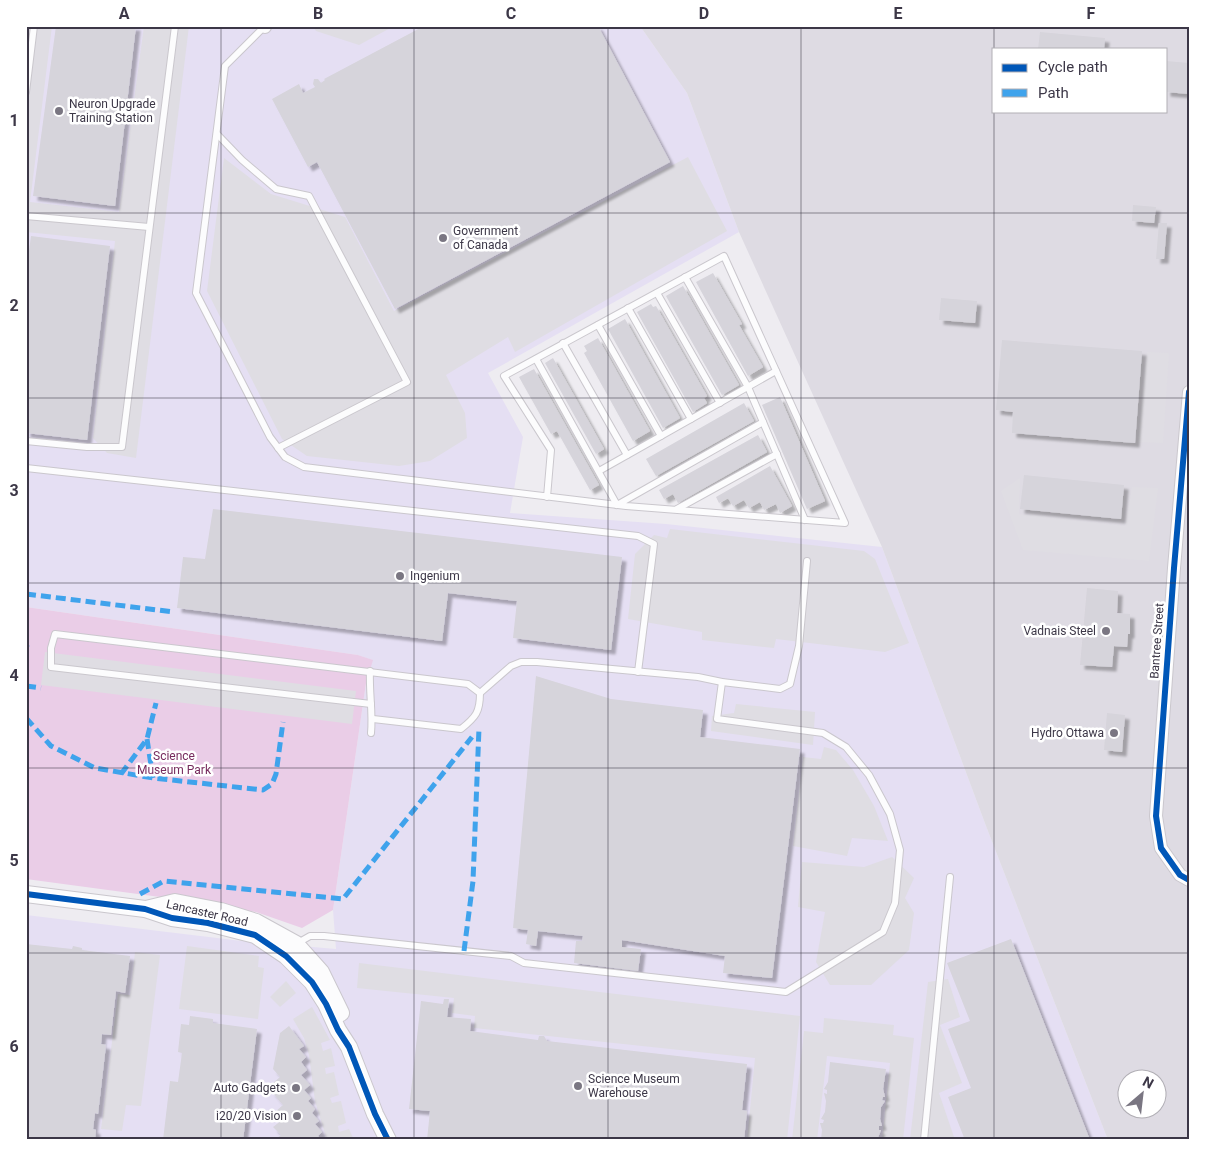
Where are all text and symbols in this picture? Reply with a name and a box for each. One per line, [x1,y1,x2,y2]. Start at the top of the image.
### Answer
text: A [119,4,130,23]
text: B [313,4,323,23]
text: C [506,4,516,23]
text: D [699,4,709,23]
text: E [894,4,903,23]
text: F [1087,4,1096,23]
legend [992,48,1168,112]
text: Cycle path [1038,58,1108,76]
text: Path [1038,84,1069,102]
place label: Neuron Upgrade Training Station [69,97,156,125]
marker: Neuron Upgrade Training Station [53,105,65,117]
text: 1 [9,111,19,130]
place label: Government of Canada [453,224,518,252]
marker: Government of Canada [437,232,449,244]
text: 2 [9,296,19,315]
text: 3 [9,481,19,500]
place label: Ingenium [410,569,460,583]
marker: Ingenium [394,570,406,582]
street label: Bantree Street [1147,603,1167,679]
place label: Vadnais Steel [1023,624,1096,638]
marker: Vadnais Steel [1100,625,1112,637]
text: 4 [9,666,19,685]
place label: Hydro Ottawa [1031,726,1104,740]
marker: Hydro Ottawa [1108,727,1120,739]
park label: Science Museum Park [137,749,212,777]
text: 5 [9,851,19,870]
street label: Lancaster Road [165,897,249,929]
text: 6 [9,1037,19,1056]
north arrow [1118,1068,1168,1118]
place label: Science Museum Warehouse [588,1072,680,1100]
text: N [1140,1073,1156,1092]
marker: Science Museum Warehouse [572,1080,584,1092]
place label: Auto Gadgets [213,1081,286,1095]
marker: Auto Gadgets [290,1082,302,1094]
place label: i20/20 Vision [216,1109,287,1123]
marker: i20/20 Vision [291,1110,303,1122]

